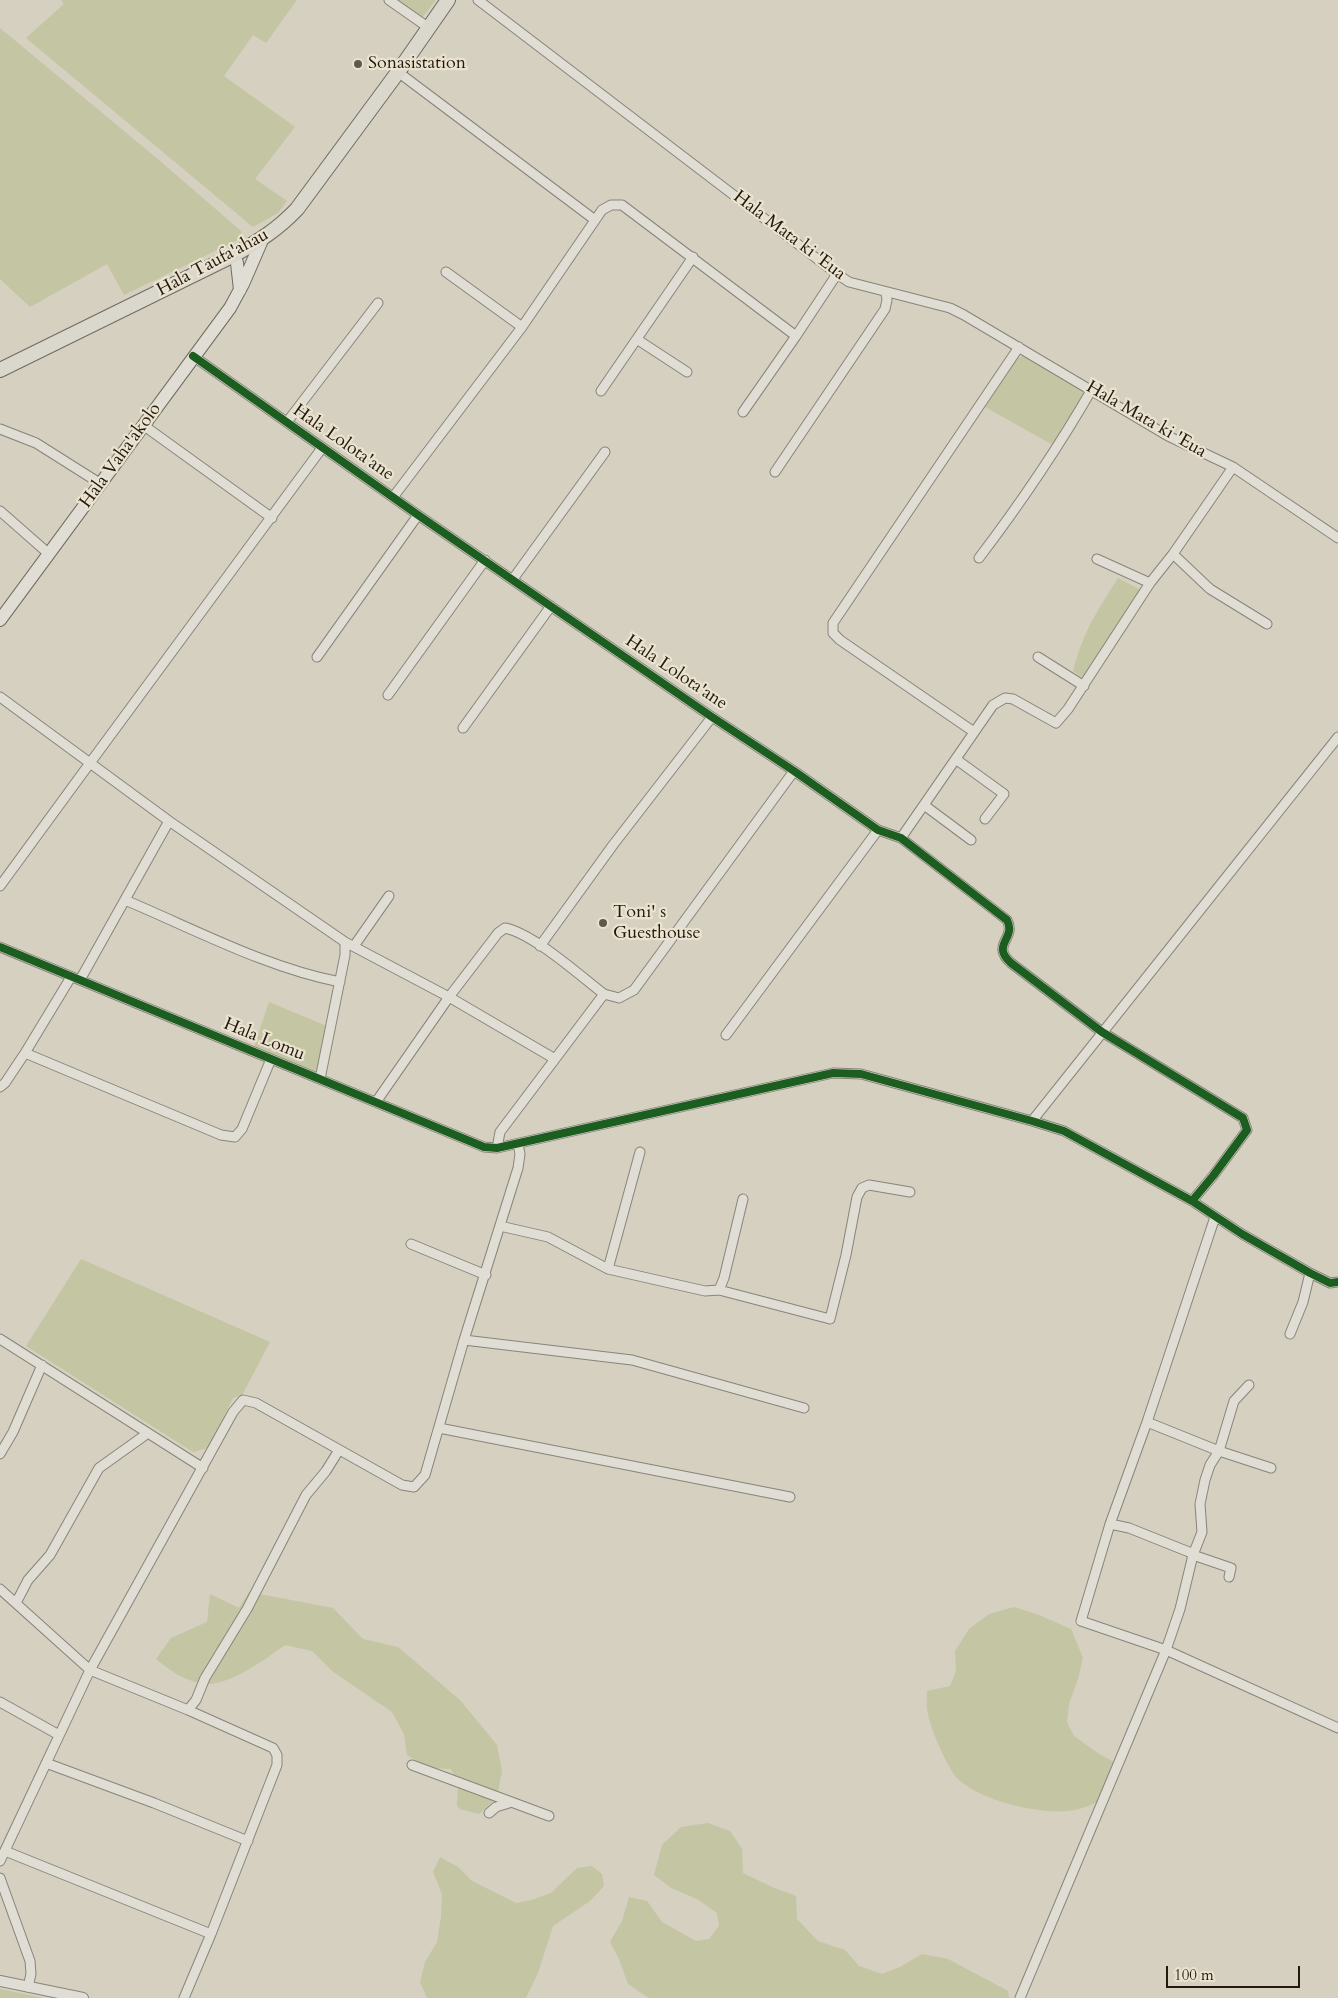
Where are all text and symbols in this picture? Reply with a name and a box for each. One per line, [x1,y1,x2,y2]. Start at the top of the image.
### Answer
place label: Sonasistation [368,53,466,75]
marker: Sonasistation [352,58,364,70]
street label: Hala Mata ki 'Eua [728,187,850,285]
street label: Hala Taufa'ahau [153,224,273,302]
street label: Hala Mata ki 'Eua [1082,377,1210,463]
street label: Hala Vaha'akolo [76,399,166,513]
street label: Hala Lolota'ane [288,400,398,486]
street label: Hala Lolota'ane [621,631,731,715]
place label: Toni' s Guesthouse [613,902,701,944]
marker: Toni' s Guesthouse [597,917,609,929]
street label: Hala Lomu [220,1014,308,1066]
scale bar [1168,1956,1302,1988]
text: 100 m [1174,1965,1214,1985]

